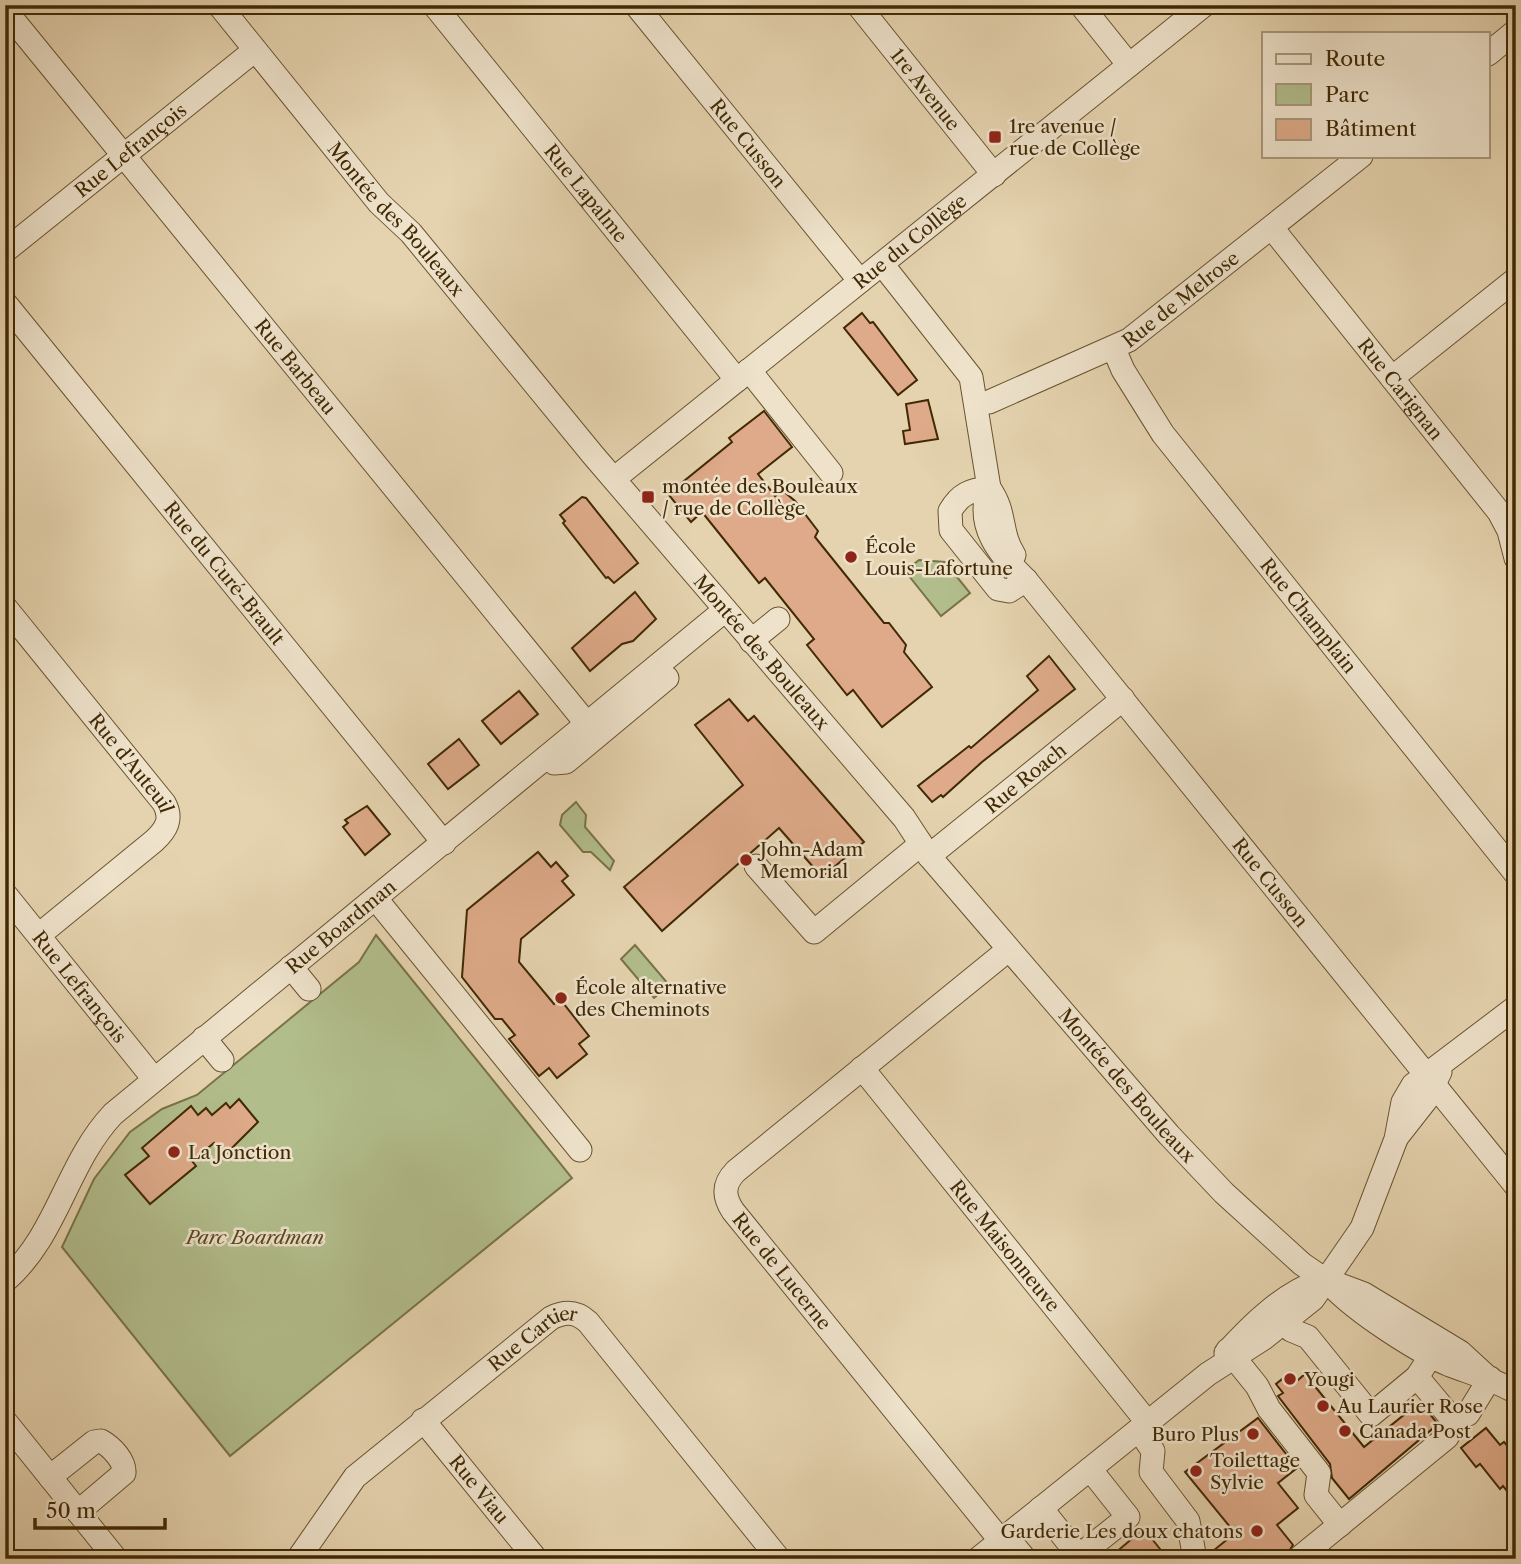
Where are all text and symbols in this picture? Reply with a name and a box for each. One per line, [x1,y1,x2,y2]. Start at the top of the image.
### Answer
legend [1262,32,1490,158]
street label: 1re Avenue [885,44,965,135]
text: Route [1325,46,1385,71]
text: Parc [1325,82,1369,107]
street label: Rue Cusson [705,94,791,193]
street label: Rue Lefrançois [70,99,191,202]
place label: 1re avenue / rue de Collège [1009,115,1140,160]
text: Bâtiment [1325,116,1417,141]
marker: 1re avenue / rue de Collège [987,129,1003,145]
street label: Montée des Bouleaux [323,138,470,302]
street label: Rue Lapalme [539,140,632,247]
street label: Rue du Collège [849,189,971,294]
street label: Rue de Melrose [1118,246,1244,353]
street label: Rue Barbeau [250,314,341,420]
street label: Rue Carignan [1353,334,1448,445]
place label: montée des Bouleaux / rue de Collège [662,475,858,520]
marker: montée des Bouleaux / rue de Collège [640,489,656,505]
street label: Rue du Curé-Brault [159,497,289,650]
place label: École Louis-Lafortune [865,535,1013,580]
marker: École Louis-Lafortune [843,549,859,565]
street label: Rue Champlain [1255,554,1361,678]
street label: Montée des Bouleaux [689,570,835,735]
street label: Rue d'Auteuil [84,709,178,816]
street label: Rue Roach [980,738,1071,818]
street label: Rue Cusson [1227,834,1313,932]
place label: John-Adam Memorial [757,838,864,883]
marker: John-Adam Memorial [738,852,754,868]
street label: Rue Boardman [281,875,401,979]
street label: Rue Lefrançois [27,926,131,1048]
place label: École alternative des Cheminots [575,976,727,1021]
marker: École alternative des Cheminots [553,990,569,1006]
street label: Montée des Bouleaux [1053,1004,1201,1168]
place label: La Jonction [188,1141,291,1164]
marker: La Jonction [166,1144,182,1160]
street label: Rue Maisonneuve [945,1175,1065,1316]
street label: Rue de Lucerne [727,1208,836,1334]
park label: Parc Boardman [184,1226,324,1249]
street label: Rue Cartier [484,1302,580,1376]
place label: Yougi [1303,1368,1355,1391]
marker: Yougi [1282,1371,1298,1387]
place label: Au Laurier Rose [1336,1395,1483,1418]
marker: Au Laurier Rose [1315,1398,1331,1414]
place label: Canada Post [1359,1420,1471,1443]
place label: Buro Plus [1151,1423,1239,1446]
marker: Canada Post [1337,1423,1353,1439]
marker: Buro Plus [1245,1426,1261,1442]
place label: Toilettage Sylvie [1210,1449,1300,1494]
street label: Rue Viau [444,1450,514,1529]
marker: Toilettage Sylvie [1188,1463,1204,1479]
scale bar [35,1487,164,1531]
text: 50 m [46,1498,96,1523]
place label: Garderie Les doux chatons [1001,1520,1243,1543]
marker: Garderie Les doux chatons [1249,1523,1265,1539]

